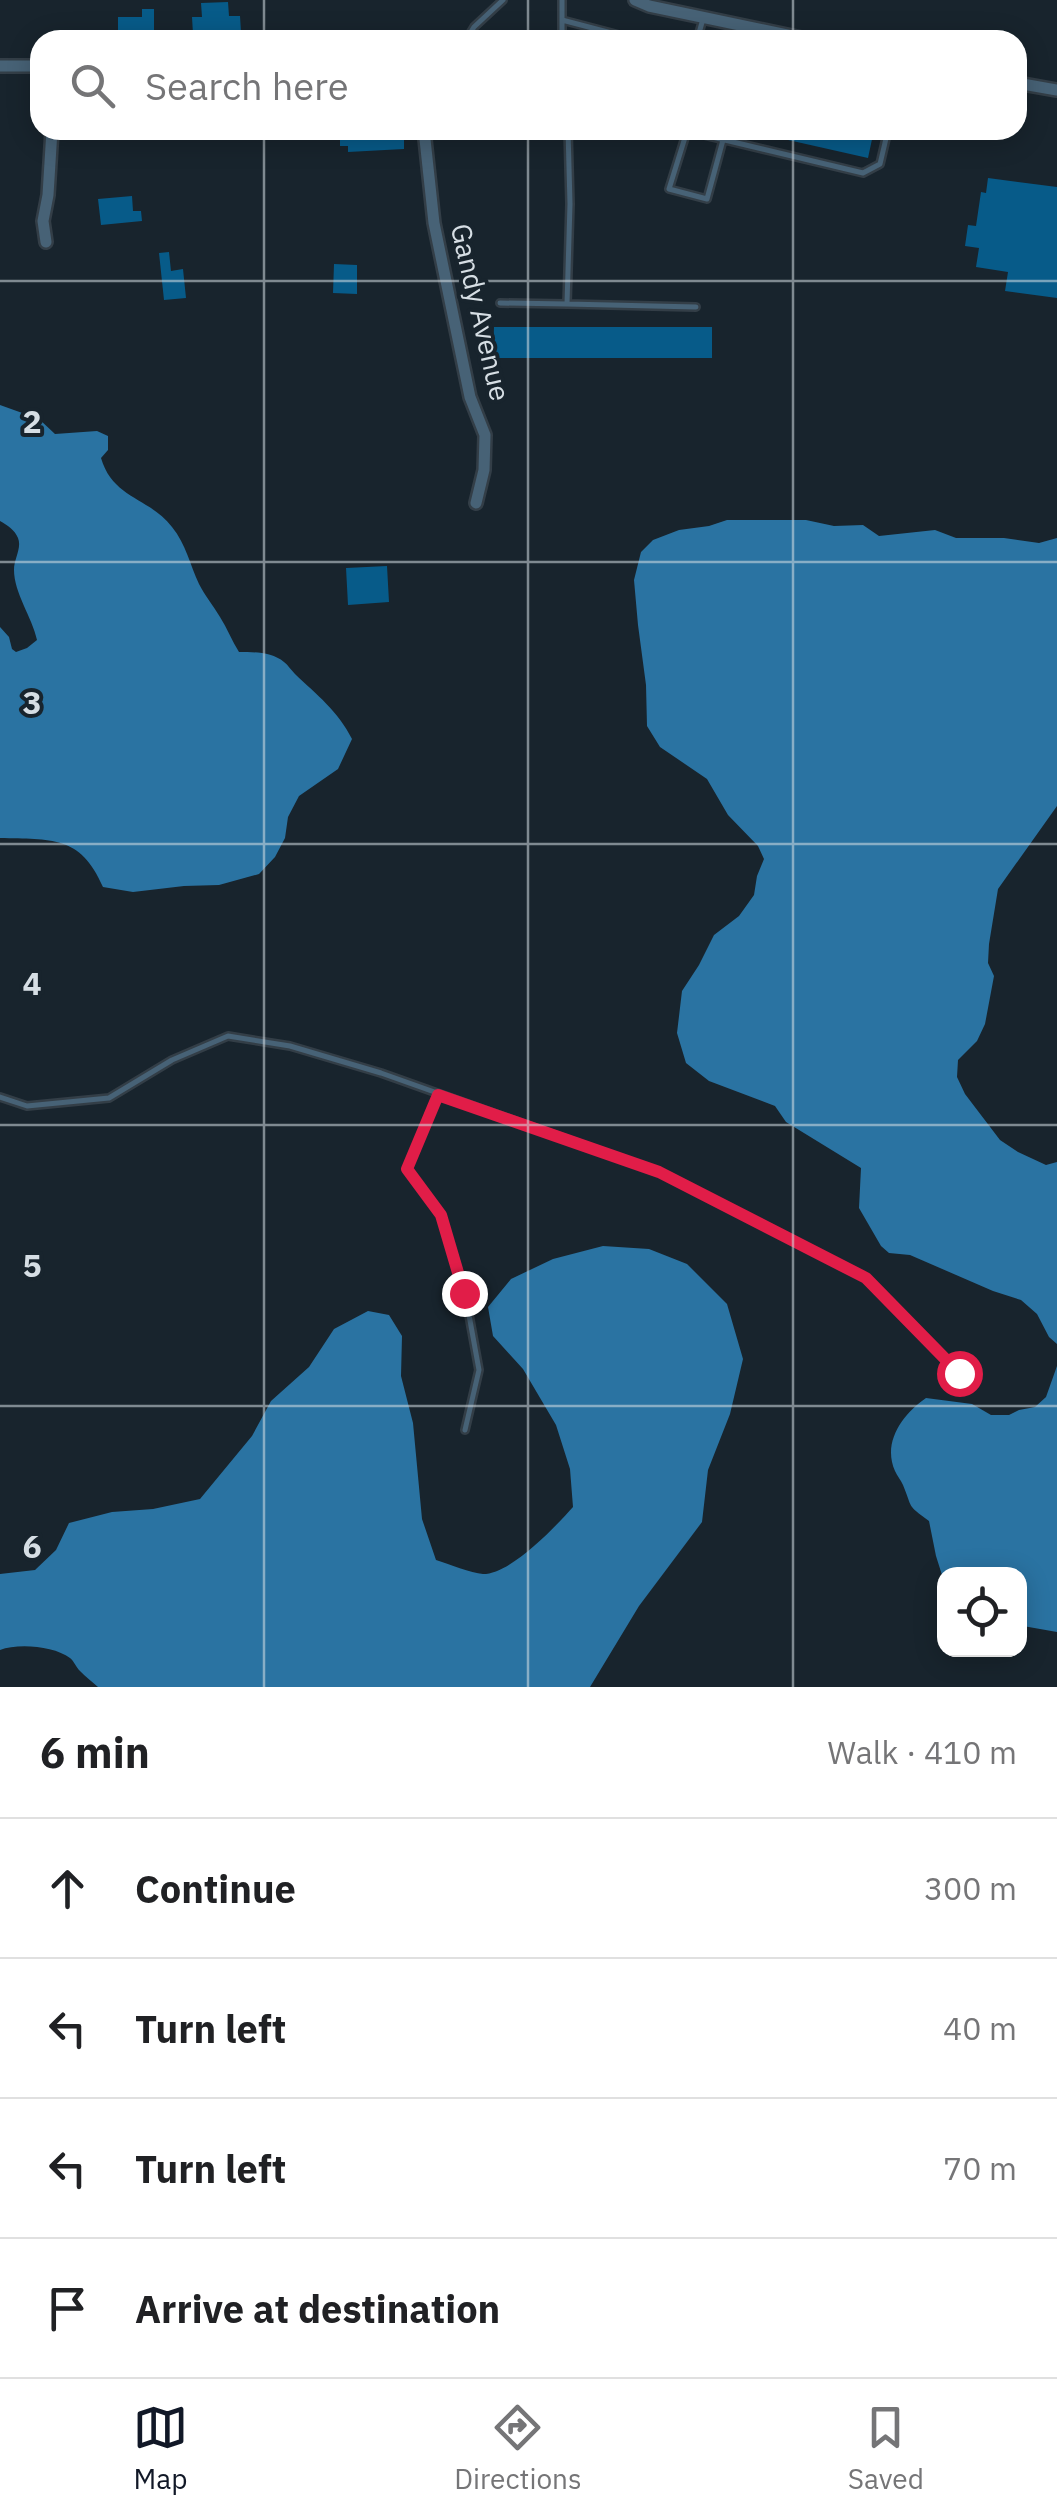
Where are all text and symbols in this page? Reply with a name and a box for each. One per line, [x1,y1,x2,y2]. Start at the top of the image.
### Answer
search box [30,30,1027,140]
icon: search [65,58,120,113]
text: Search here [145,61,349,110]
street label: Gandy Avenue [443,220,519,404]
text: 2 [22,400,42,442]
text: 3 [22,681,42,723]
text: 4 [22,962,42,1004]
text: 5 [22,1244,42,1286]
route end [442,1271,488,1317]
route start [937,1351,983,1397]
text: 6 [22,1525,42,1567]
map controls [937,1567,1027,1657]
button: locate [937,1567,1027,1657]
text: 6 min [40,1725,150,1780]
text: Walk · 410 m [828,1731,1017,1773]
icon: ahead [40,1861,95,1916]
text: Continue [135,1864,296,1913]
text: 300 m [924,1867,1017,1909]
icon: left [40,2001,95,2056]
text: Turn left [135,2004,286,2053]
text: 40 m [943,2007,1017,2049]
icon: left [40,2141,95,2196]
text: Turn left [135,2144,286,2193]
text: 70 m [943,2147,1017,2189]
icon: arrive [40,2281,95,2336]
text: Arrive at destination [135,2284,500,2333]
tab: Map [133,2400,188,2497]
tab: Directions [454,2400,582,2497]
tab: Saved [848,2400,924,2497]

